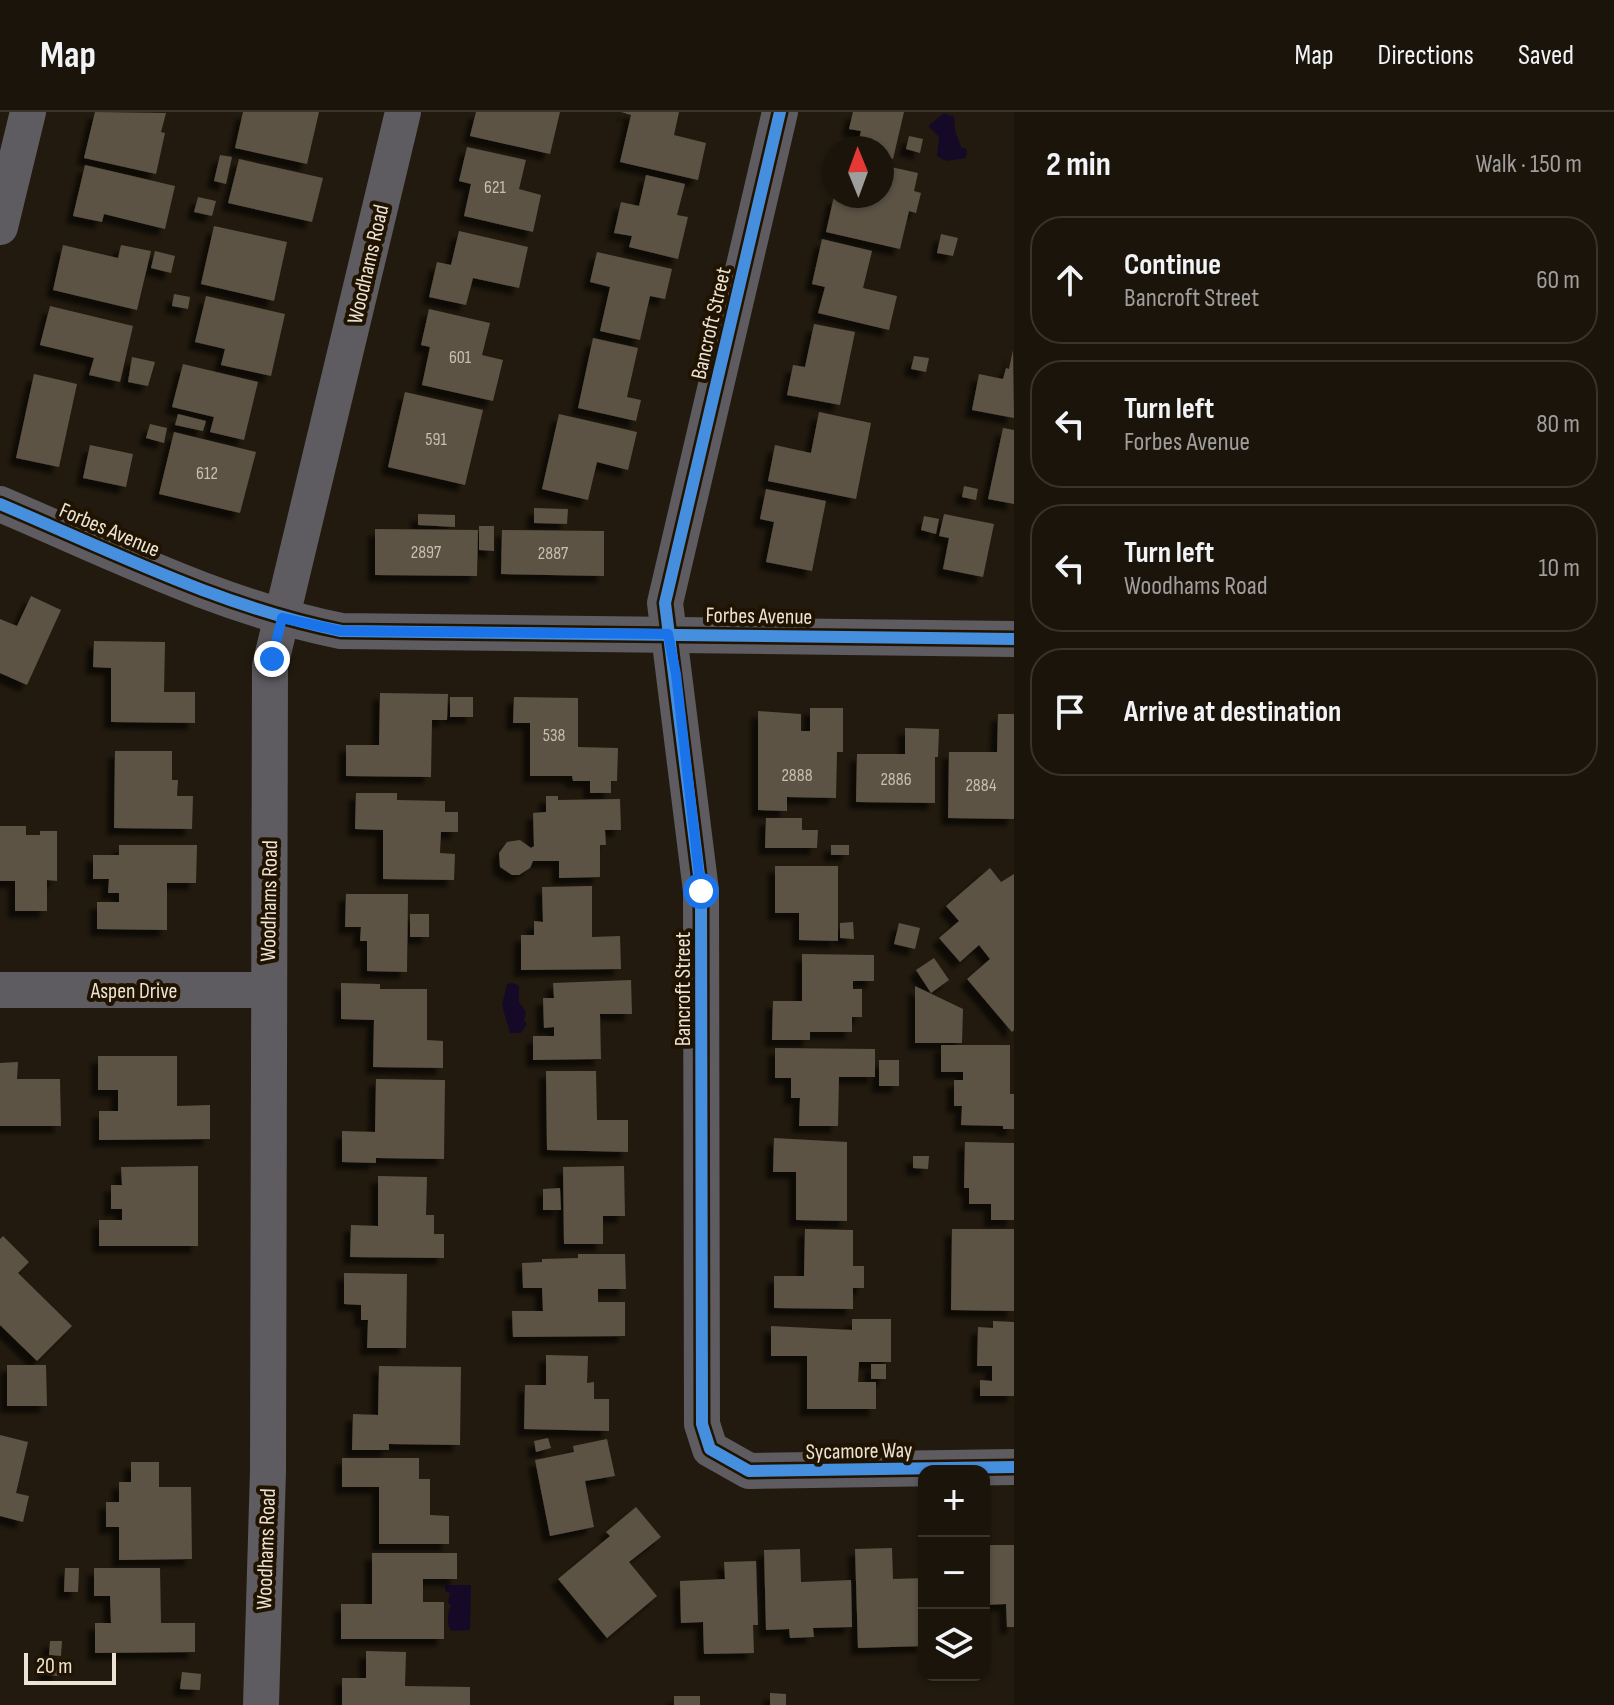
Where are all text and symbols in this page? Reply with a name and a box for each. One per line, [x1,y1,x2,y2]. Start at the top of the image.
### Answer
text: Map [40,33,96,78]
text: Map [1295,39,1334,72]
text: Directions [1378,39,1474,72]
text: Saved [1518,39,1574,72]
north arrow [822,136,894,208]
text: 2 min [1046,144,1111,185]
text: Walk · 150 m [1476,149,1582,180]
house number: 621 [484,177,507,198]
street label: Woodhams Road [342,202,395,327]
text: Continue [1124,247,1221,283]
icon: ahead [1048,258,1092,302]
street label: Bancroft Street [685,264,738,382]
text: 60 m [1536,265,1580,296]
text: Bancroft Street [1124,283,1259,314]
house number: 601 [449,347,472,368]
text: Turn left [1124,391,1214,427]
icon: left [1048,402,1092,446]
text: 80 m [1536,409,1580,440]
text: Forbes Avenue [1124,427,1250,458]
house number: 591 [425,429,447,450]
house number: 612 [196,463,218,484]
street label: Forbes Avenue [55,497,164,564]
text: Turn left [1124,535,1214,571]
house number: 2897 [411,542,442,563]
house number: 2887 [538,543,569,564]
icon: left [1048,546,1092,590]
text: 10 m [1538,553,1580,584]
text: Woodhams Road [1124,571,1268,602]
street label: Forbes Avenue [705,602,813,631]
route end [254,641,290,677]
icon: arrive [1048,690,1092,734]
text: Arrive at destination [1124,694,1341,730]
house number: 538 [543,725,565,746]
house number: 2888 [781,765,813,786]
house number: 2886 [880,769,912,790]
house number: 2884 [965,775,997,796]
street label: Woodhams Road [255,840,284,962]
route start [683,873,719,909]
street label: Bancroft Street [670,932,697,1046]
street label: Aspen Drive [90,978,177,1005]
street label: Sycamore Way [805,1437,913,1466]
map controls [918,1465,990,1681]
button: + [918,1465,990,1537]
street label: Woodhams Road [251,1488,282,1610]
button: − [918,1537,990,1609]
button: layers [918,1609,990,1681]
scale bar [24,1649,116,1685]
text: 20 m [36,1653,73,1680]

